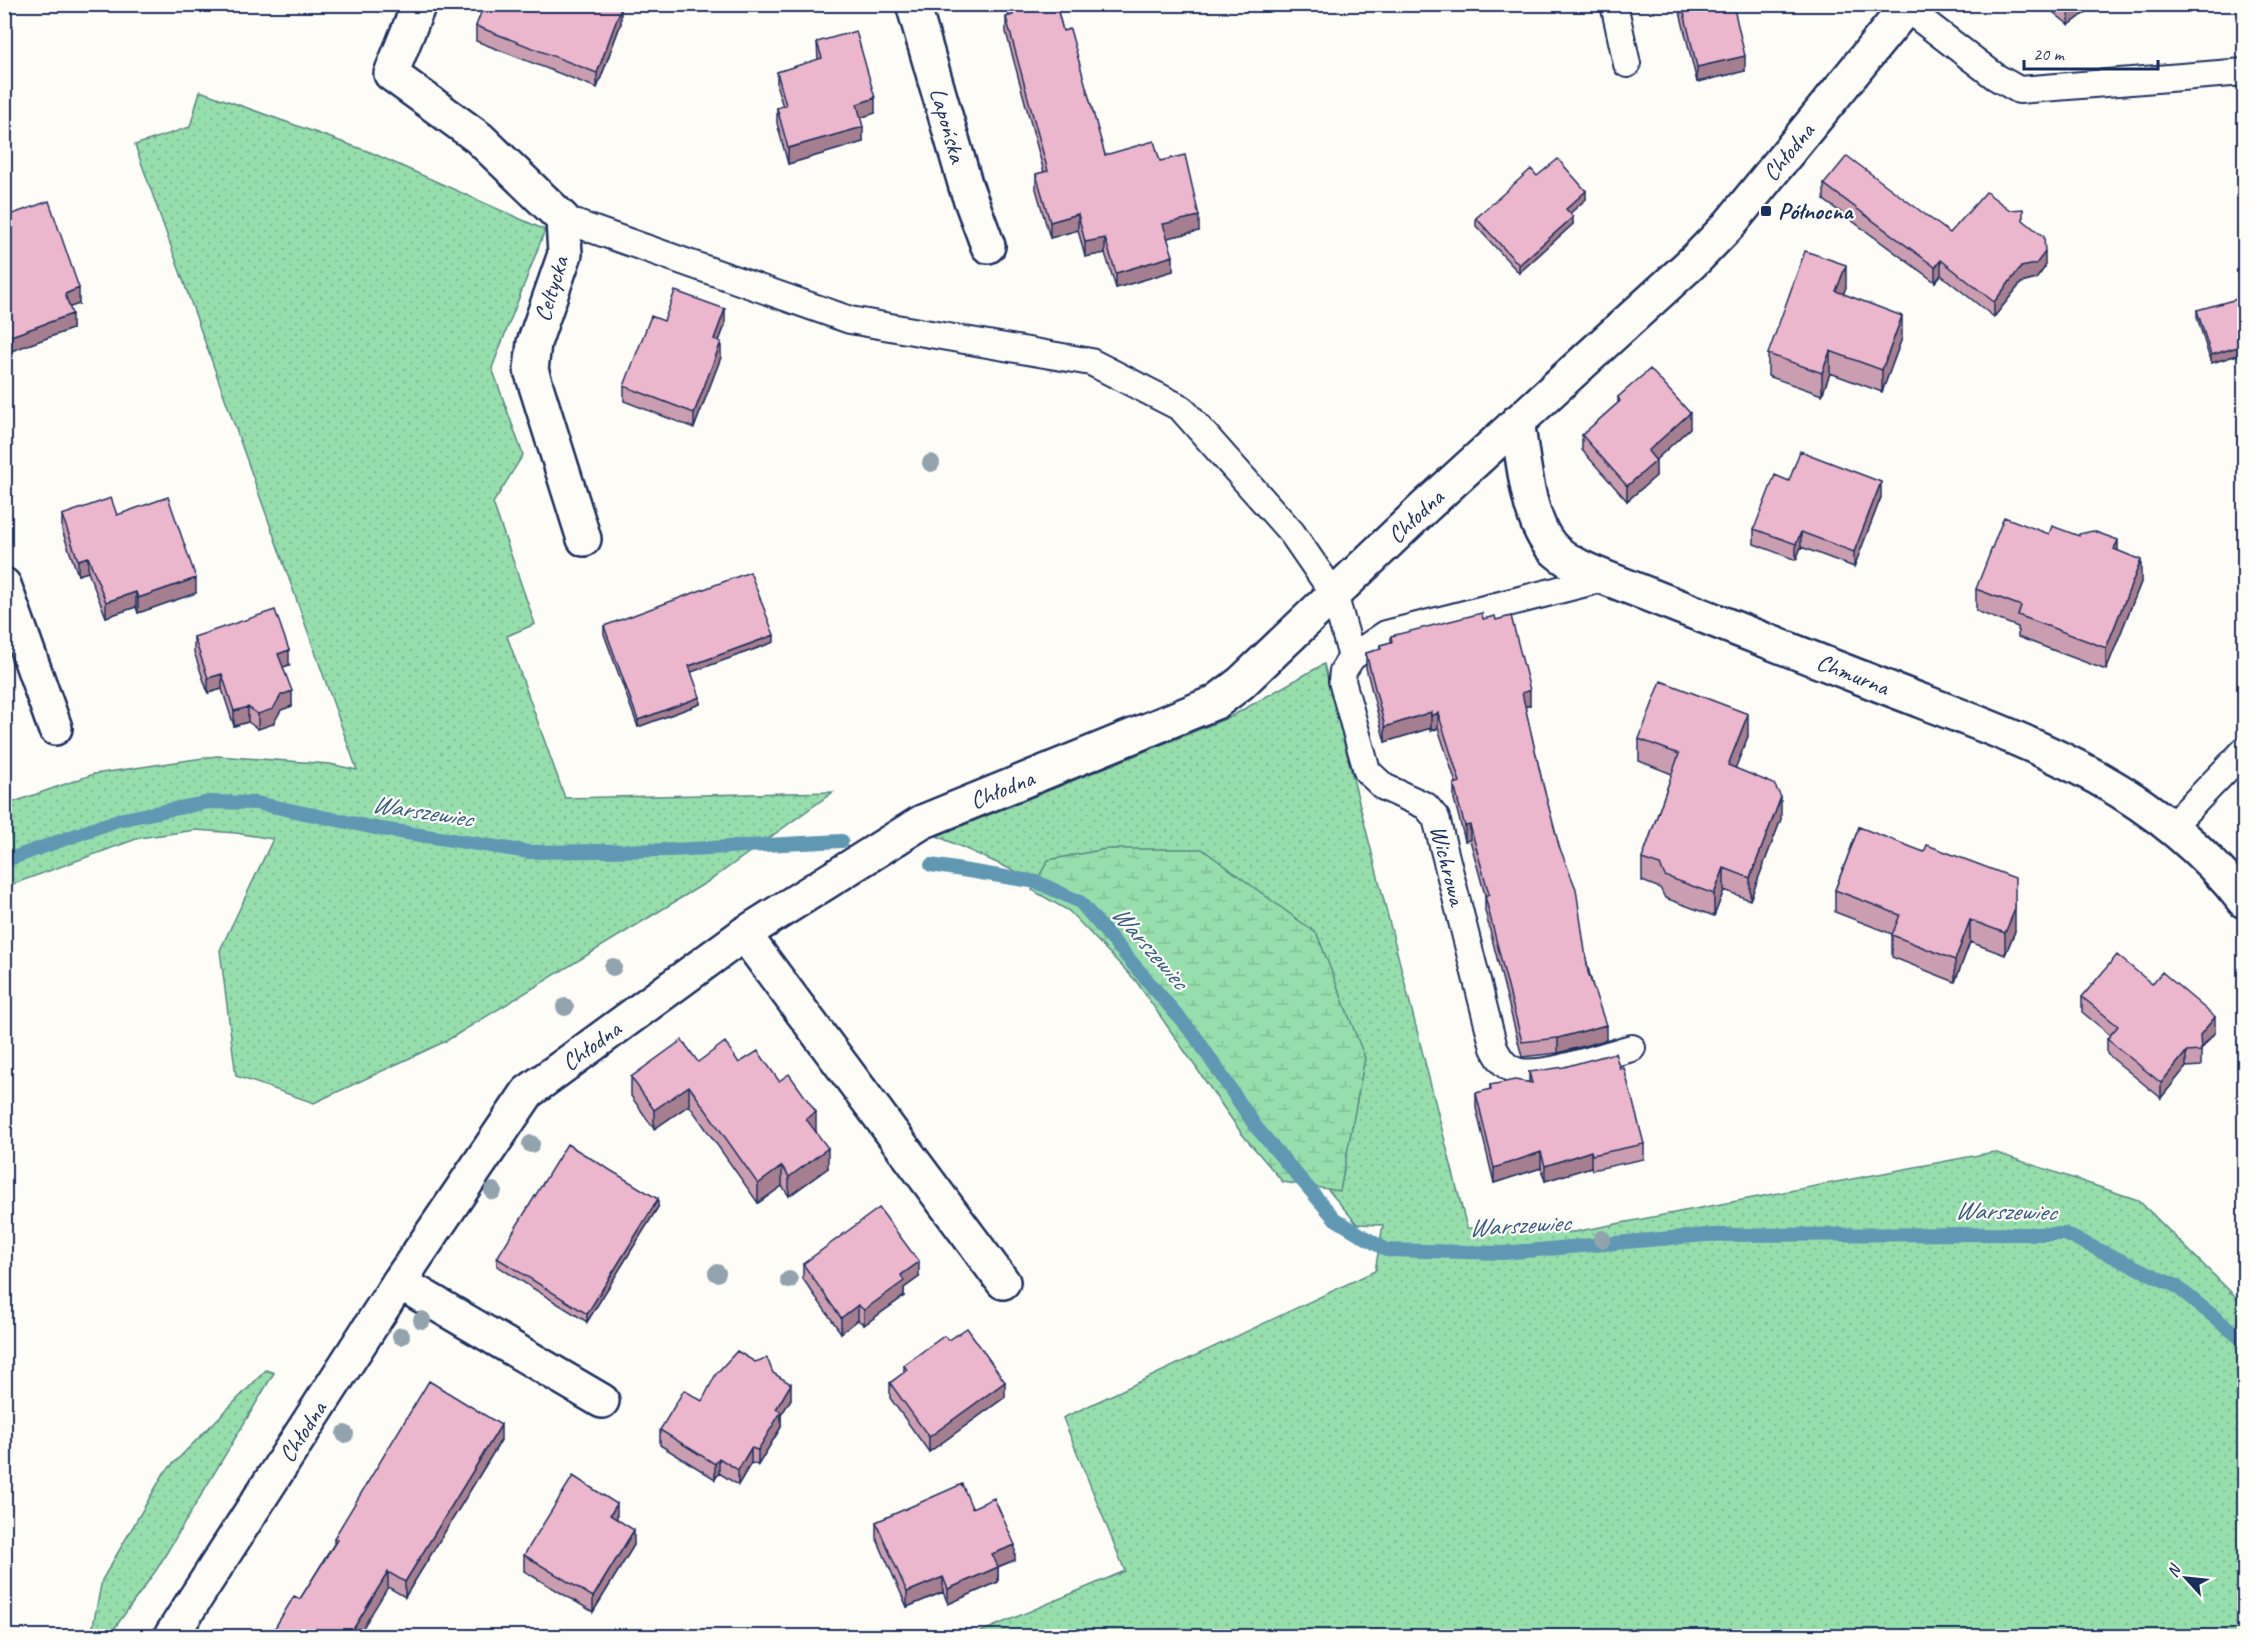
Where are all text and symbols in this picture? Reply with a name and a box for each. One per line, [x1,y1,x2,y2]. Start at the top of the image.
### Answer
scale bar [2024,33,2158,71]
text: 20 m [2033,43,2066,65]
street label: Lapońska [923,84,974,167]
street label: Chłodna [1756,116,1822,187]
place label: Północna [1778,196,1854,226]
marker: Północna [1759,204,1773,218]
street label: Celtycka [527,252,575,325]
street label: Chłodna [1381,482,1451,550]
street label: Chmurna [1812,647,1894,702]
street label: Chłodna [966,762,1040,816]
water label: Warszewiec [370,787,477,836]
street label: Wichrowa [1423,822,1473,910]
water label: Warszewiec [1104,898,1197,998]
street label: Chłodna [556,1013,628,1077]
water label: Warszewiec [1954,1194,2059,1228]
water label: Warszewiec [1468,1206,1573,1244]
street label: Chłodna [272,1395,334,1468]
north arrow [2156,1548,2216,1608]
text: N [2162,1560,2186,1581]

